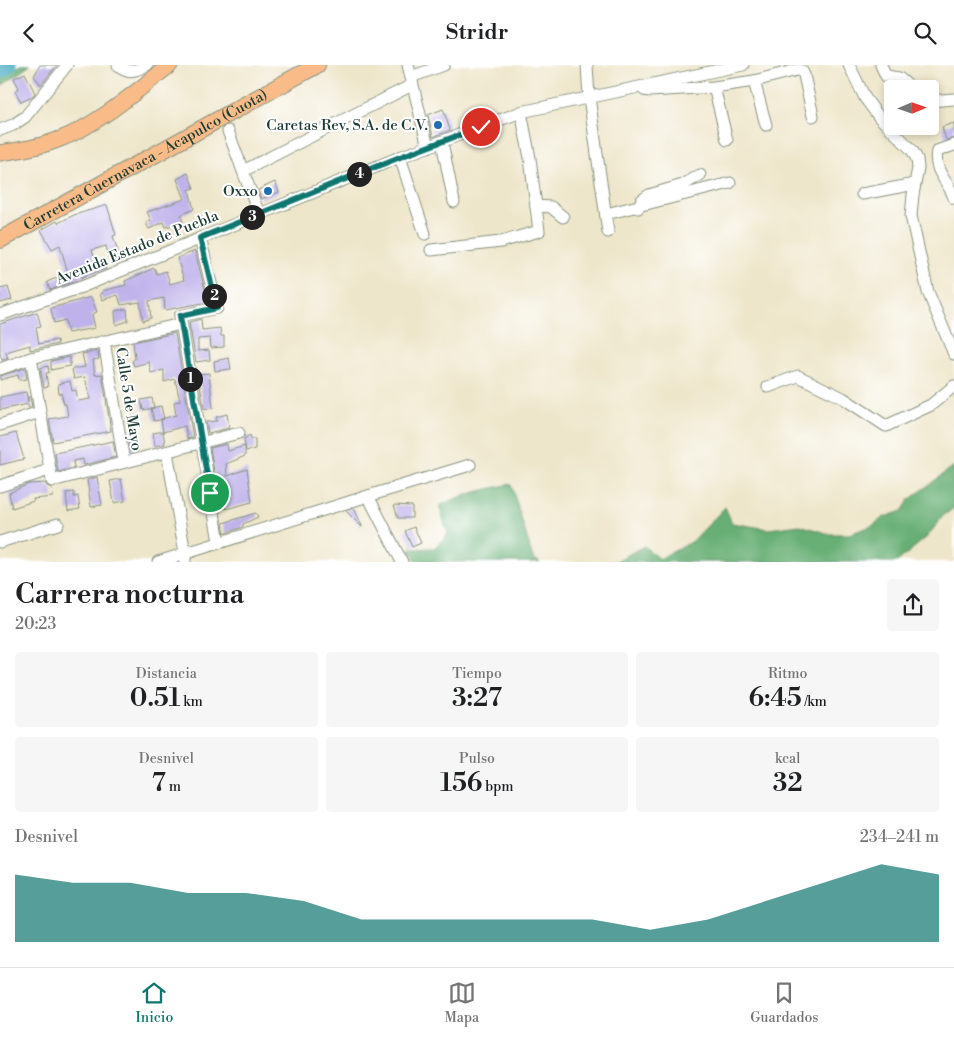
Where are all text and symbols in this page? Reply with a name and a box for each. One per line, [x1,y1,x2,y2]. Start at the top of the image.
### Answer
icon: back [15,19,43,47]
text: Stridr [446,19,508,46]
icon: search [911,19,939,47]
north arrow [884,80,939,135]
map controls [884,80,939,135]
street label: Carretera Cuernavaca - Acapulco (Cuota) [20,85,271,235]
pin [460,106,502,148]
icon: check [467,113,495,141]
place label: Caretas Rev, S.A. de C.V. [266,116,428,135]
marker: Caretas Rev, S.A. de C.V. [432,119,444,131]
pin: 4 [346,161,372,187]
text: 4 [355,165,364,183]
place label: Oxxo [223,182,258,201]
marker: Oxxo [262,185,274,197]
pin: 3 [240,205,264,229]
street label: Avenida Estado de Puebla [52,206,222,289]
text: 3 [248,208,257,226]
pin: 2 [202,283,226,309]
text: 2 [210,287,219,305]
street label: Calle 5 de Mayo [111,346,146,452]
pin: 1 [178,367,202,391]
text: 1 [187,370,194,388]
pin [189,472,231,514]
icon: arrive [196,479,224,507]
text: Carrera nocturna [15,577,244,612]
button: share [887,579,939,631]
text: 20:23 [15,614,56,634]
text: Distancia [136,665,197,683]
text: Tiempo [452,665,502,683]
text: Ritmo [768,665,807,683]
text: 0.51 [130,683,180,714]
text: 3:27 [452,683,502,714]
text: 6:45 [749,683,802,714]
text: km [180,693,203,711]
text: /km [802,693,827,711]
text: Desnivel [139,750,194,768]
text: Pulso [459,750,495,768]
text: kcal [775,750,800,768]
text: 7 [152,768,166,799]
text: 156 [440,768,482,799]
text: 32 [773,768,803,799]
text: m [166,778,181,796]
text: bpm [482,778,514,796]
text: Desnivel [15,827,78,847]
text: 234–241 m [860,827,939,847]
tab: Inicio [136,979,173,1027]
tab: Mapa [444,979,479,1027]
tab: Guardados [750,979,818,1027]

